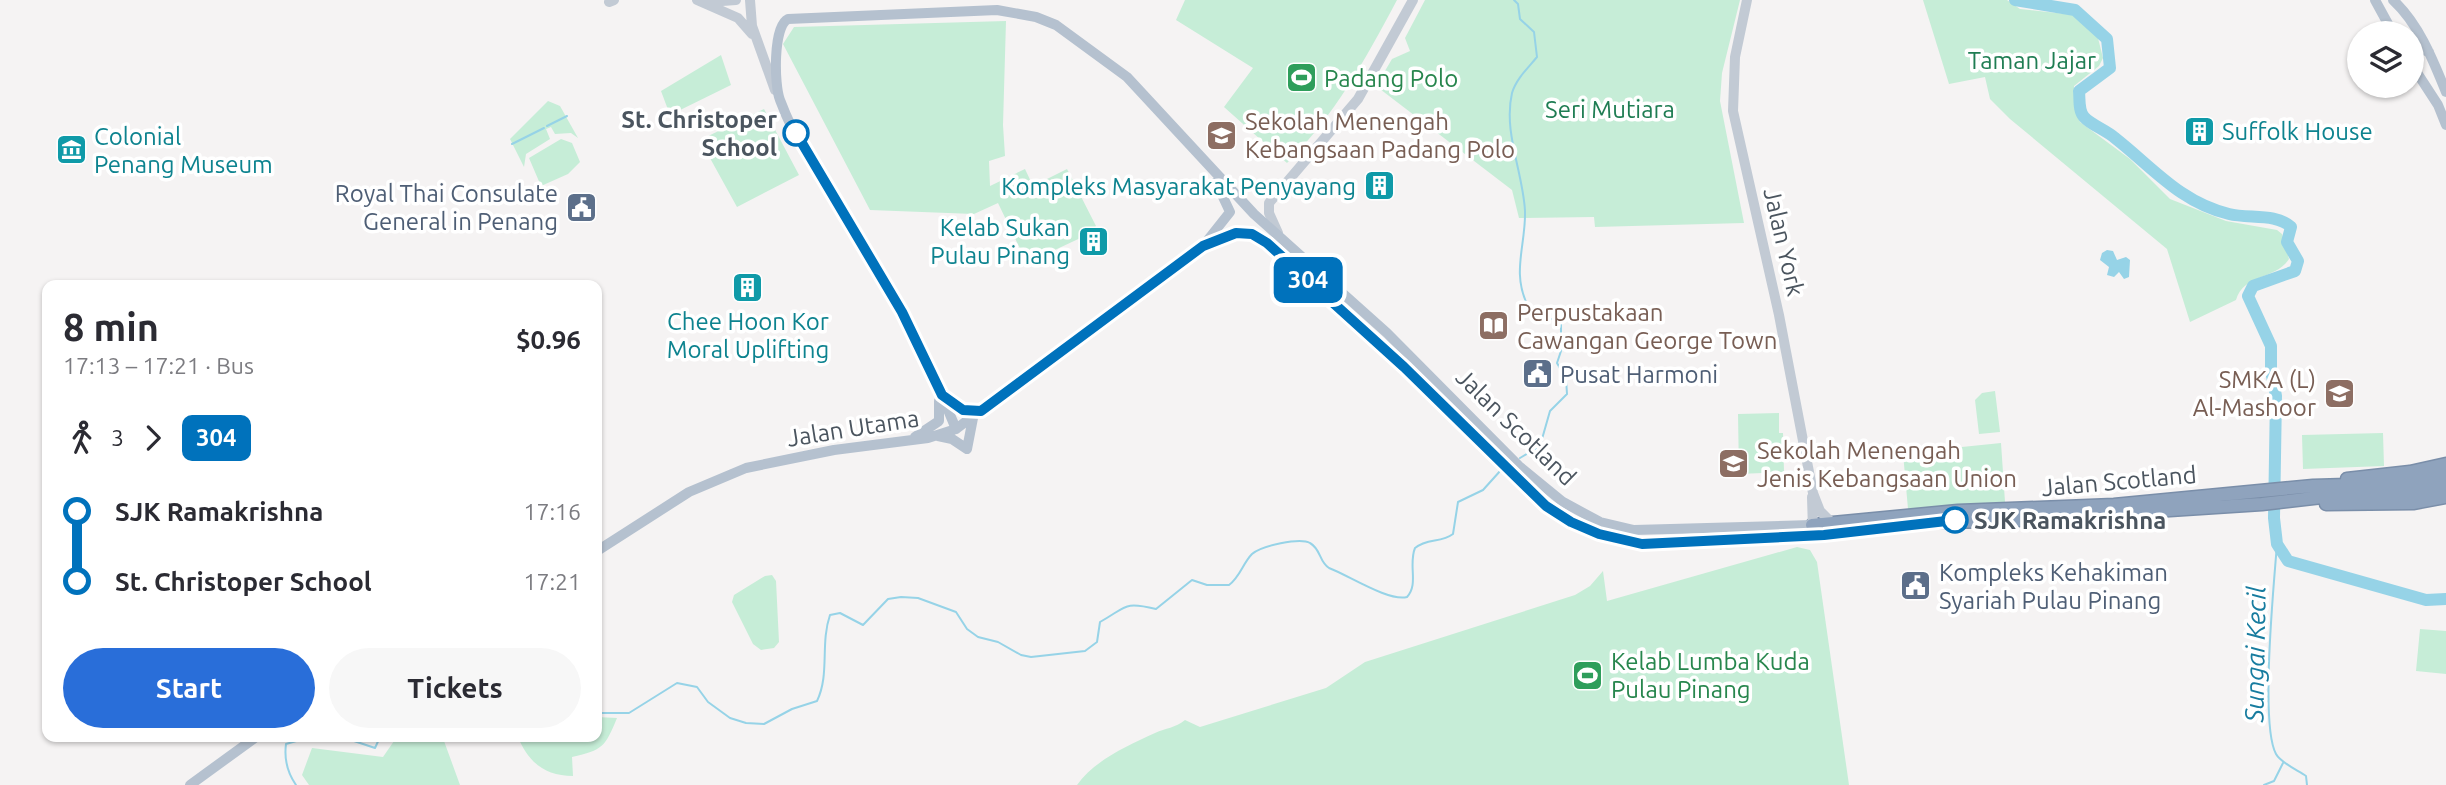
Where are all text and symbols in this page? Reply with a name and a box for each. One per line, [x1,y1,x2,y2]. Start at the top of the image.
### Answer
map controls [2347,21,2424,98]
button: layers [2347,21,2424,98]
park label: Taman Jajar [1968,47,2096,74]
sports icon: Padang Polo [1284,61,1318,95]
place label: Padang Polo [1324,65,1458,92]
park label: Seri Mutiara [1545,96,1675,123]
place label: St. Christoper School [621,106,777,161]
place label: Sekolah Menengah Kebangsaan Padang Polo [1245,108,1515,163]
building icon: Suffolk House [2182,114,2216,148]
school or university icon: Sekolah Menengah Kebangsaan Padang Polo [1205,118,1239,152]
place label: Suffolk House [2222,118,2373,145]
marker: St. Christoper School [783,120,809,146]
place label: Colonial Penang Museum [94,123,273,178]
museum icon: Colonial Penang Museum [54,133,88,167]
building icon: Kompleks Masyarakat Penyayang [1362,169,1396,203]
place label: Kompleks Masyarakat Penyayang [1001,173,1356,200]
place label: Royal Thai Consulate General in Penang [335,180,558,235]
street label: Jalan York [1758,185,1810,299]
public building icon: Royal Thai Consulate General in Penang [564,190,598,224]
place label: Kelab Sukan Pulau Pinang [930,214,1070,269]
building icon: Kelab Sukan Pulau Pinang [1076,224,1110,258]
line badge: 304 [1268,257,1348,303]
text: 304 [1288,266,1328,293]
building icon: Chee Hoon Kor Moral Uplifting [731,270,765,304]
place label: Perpustakaan Cawangan George Town [1517,299,1777,354]
text: 8 min [63,306,159,348]
place label: Chee Hoon Kor Moral Uplifting [667,308,829,363]
library icon: Perpustakaan Cawangan George Town [1477,309,1511,343]
text: $0.96 [516,325,581,354]
text: 17:13 – 17:21 · Bus [63,353,254,378]
public building icon: Pusat Harmoni [1520,357,1554,391]
place label: Pusat Harmoni [1560,361,1718,388]
street label: Jalan Scotland [1451,363,1581,491]
place label: SMKA (L) Al-Mashoor [2193,366,2316,421]
school or university icon: SMKA (L) Al-Mashoor [2322,376,2356,410]
street label: Jalan Utama [785,404,921,452]
icon: walk [63,419,101,457]
icon: forward [134,419,172,457]
text: 304 [196,424,237,451]
text: 3 [111,425,124,450]
place label: Sekolah Menengah Jenis Kebangsaan Union [1757,437,2017,492]
school or university icon: Sekolah Menengah Jenis Kebangsaan Union [1717,447,1751,481]
street label: Jalan Scotland [2040,461,2198,501]
text: SJK Ramakrishna [115,497,323,526]
text: 17:16 [523,499,581,524]
marker: SJK Ramakrishna [1942,507,1968,533]
place label: SJK Ramakrishna [1974,507,2166,534]
place label: Kompleks Kehakiman Syariah Pulau Pinang [1939,559,2168,614]
text: St. Christoper School [115,567,372,596]
text: 17:21 [523,569,581,594]
public building icon: Kompleks Kehakiman Syariah Pulau Pinang [1899,569,1933,603]
water label: Sungai Kecil [2239,585,2271,724]
button: Start [63,648,315,728]
button: Tickets [329,648,581,728]
place label: Kelab Lumba Kuda Pulau Pinang [1611,648,1810,703]
sports icon: Kelab Lumba Kuda Pulau Pinang [1571,658,1605,692]

